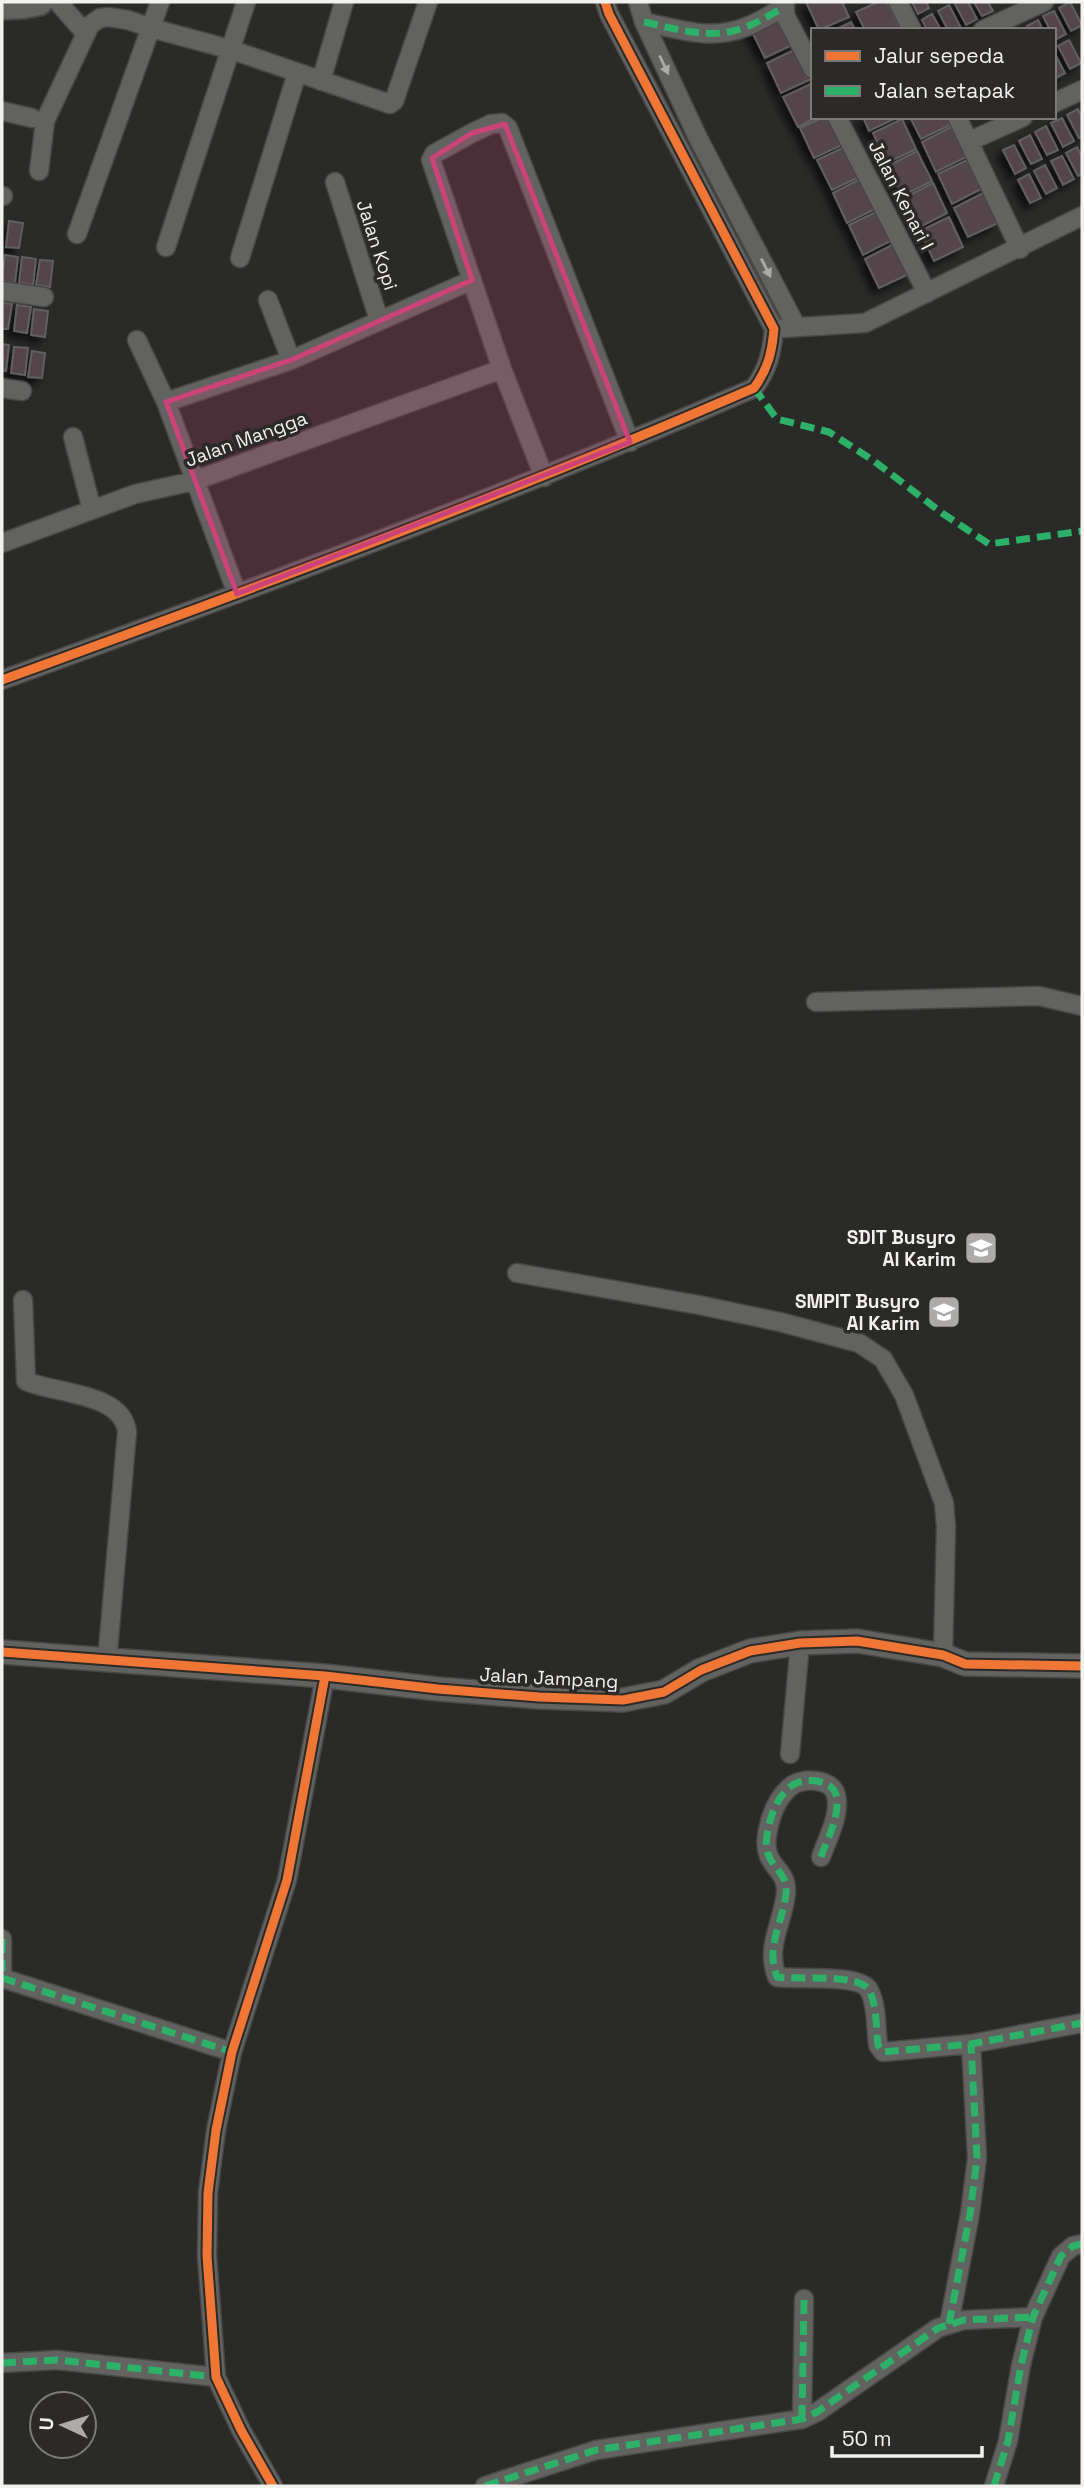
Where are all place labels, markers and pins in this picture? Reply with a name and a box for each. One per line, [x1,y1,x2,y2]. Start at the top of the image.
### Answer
place label: SDIT Busyro Al Karim [847,1225,956,1272]
school or university icon: SDIT Busyro Al Karim [962,1229,1000,1267]
place label: SMPIT Busyro Al Karim [795,1289,920,1336]
school or university icon: SMPIT Busyro Al Karim [925,1293,963,1331]

